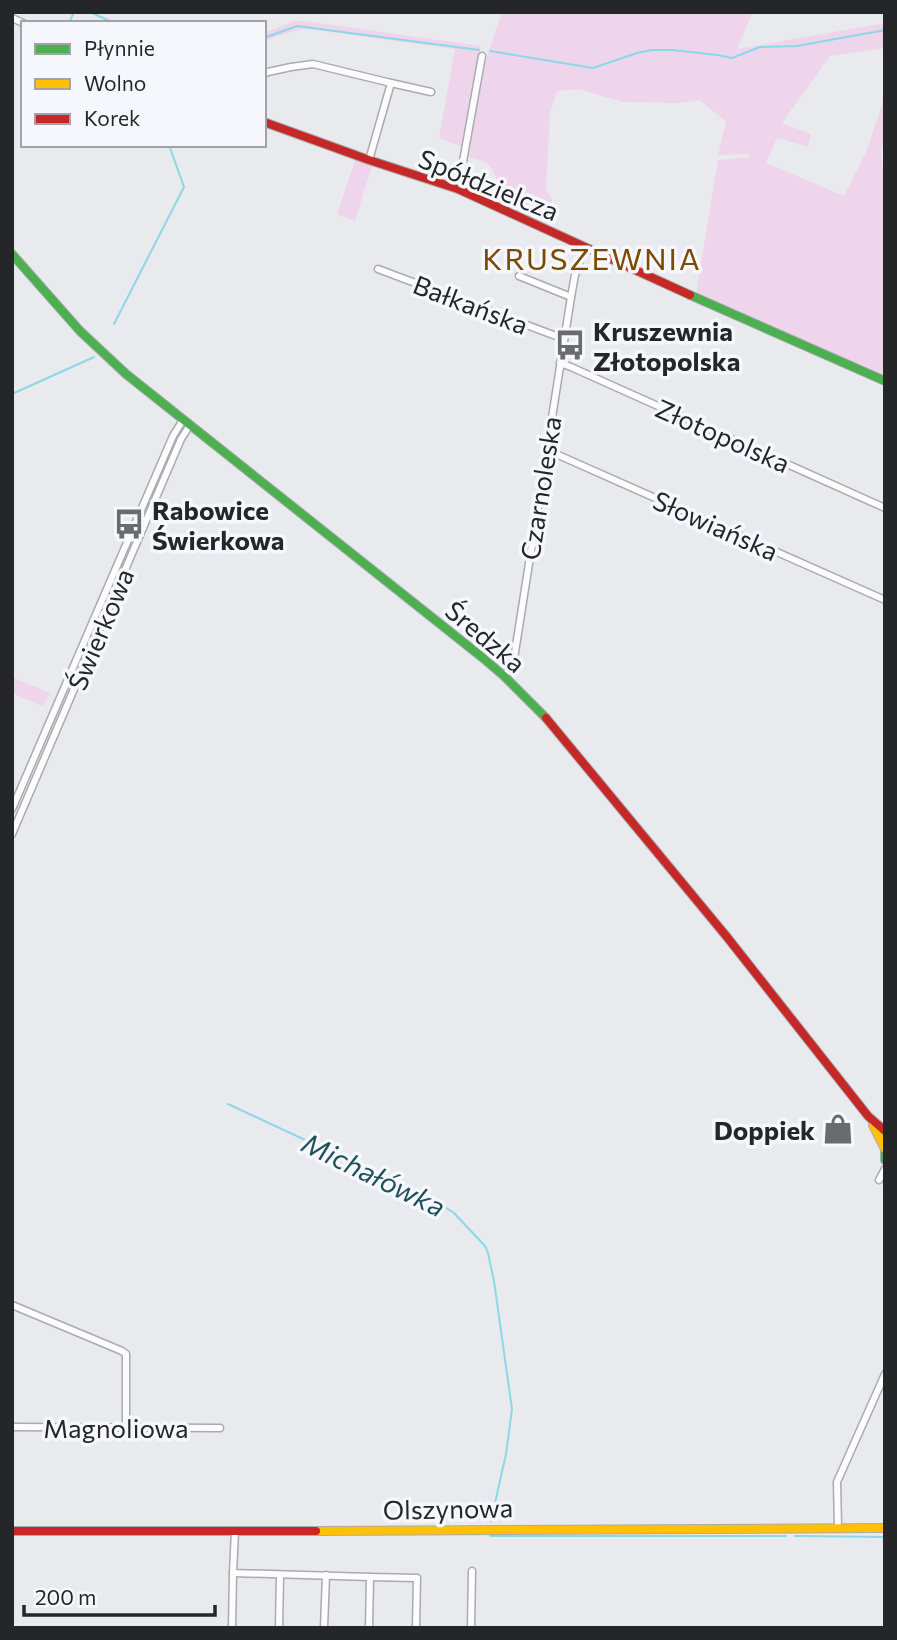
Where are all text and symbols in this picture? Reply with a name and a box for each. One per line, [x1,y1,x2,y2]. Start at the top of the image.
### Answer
legend [21,21,266,147]
text: Płynnie [84,35,155,60]
text: Wolno [84,70,146,95]
text: Korek [84,105,140,130]
street label: Spółdzielcza [414,142,564,226]
district label: KRUSZEWNIA [482,239,702,276]
street label: Bałkańska [409,268,533,340]
place label: Kruszewnia Złotopolska [593,315,740,376]
bus stop icon: Kruszewnia Złotopolska [553,328,587,362]
street label: Złotopolska [651,392,795,478]
street label: Czarnoleska [513,414,567,562]
street label: Słowiańska [649,484,783,566]
place label: Rabowice Świerkowa [152,494,284,555]
bus stop icon: Rabowice Świerkowa [112,507,146,541]
street label: Świerkowa [61,564,139,694]
street label: Średzka [440,594,532,678]
shop icon: Doppiek [821,1112,855,1146]
place label: Doppiek [714,1114,815,1145]
water label: Michałówka [297,1125,451,1223]
street label: Magnoliowa [43,1412,189,1443]
street label: Olszynowa [383,1491,513,1525]
scale bar [24,1574,215,1618]
text: 200 m [35,1584,96,1609]

